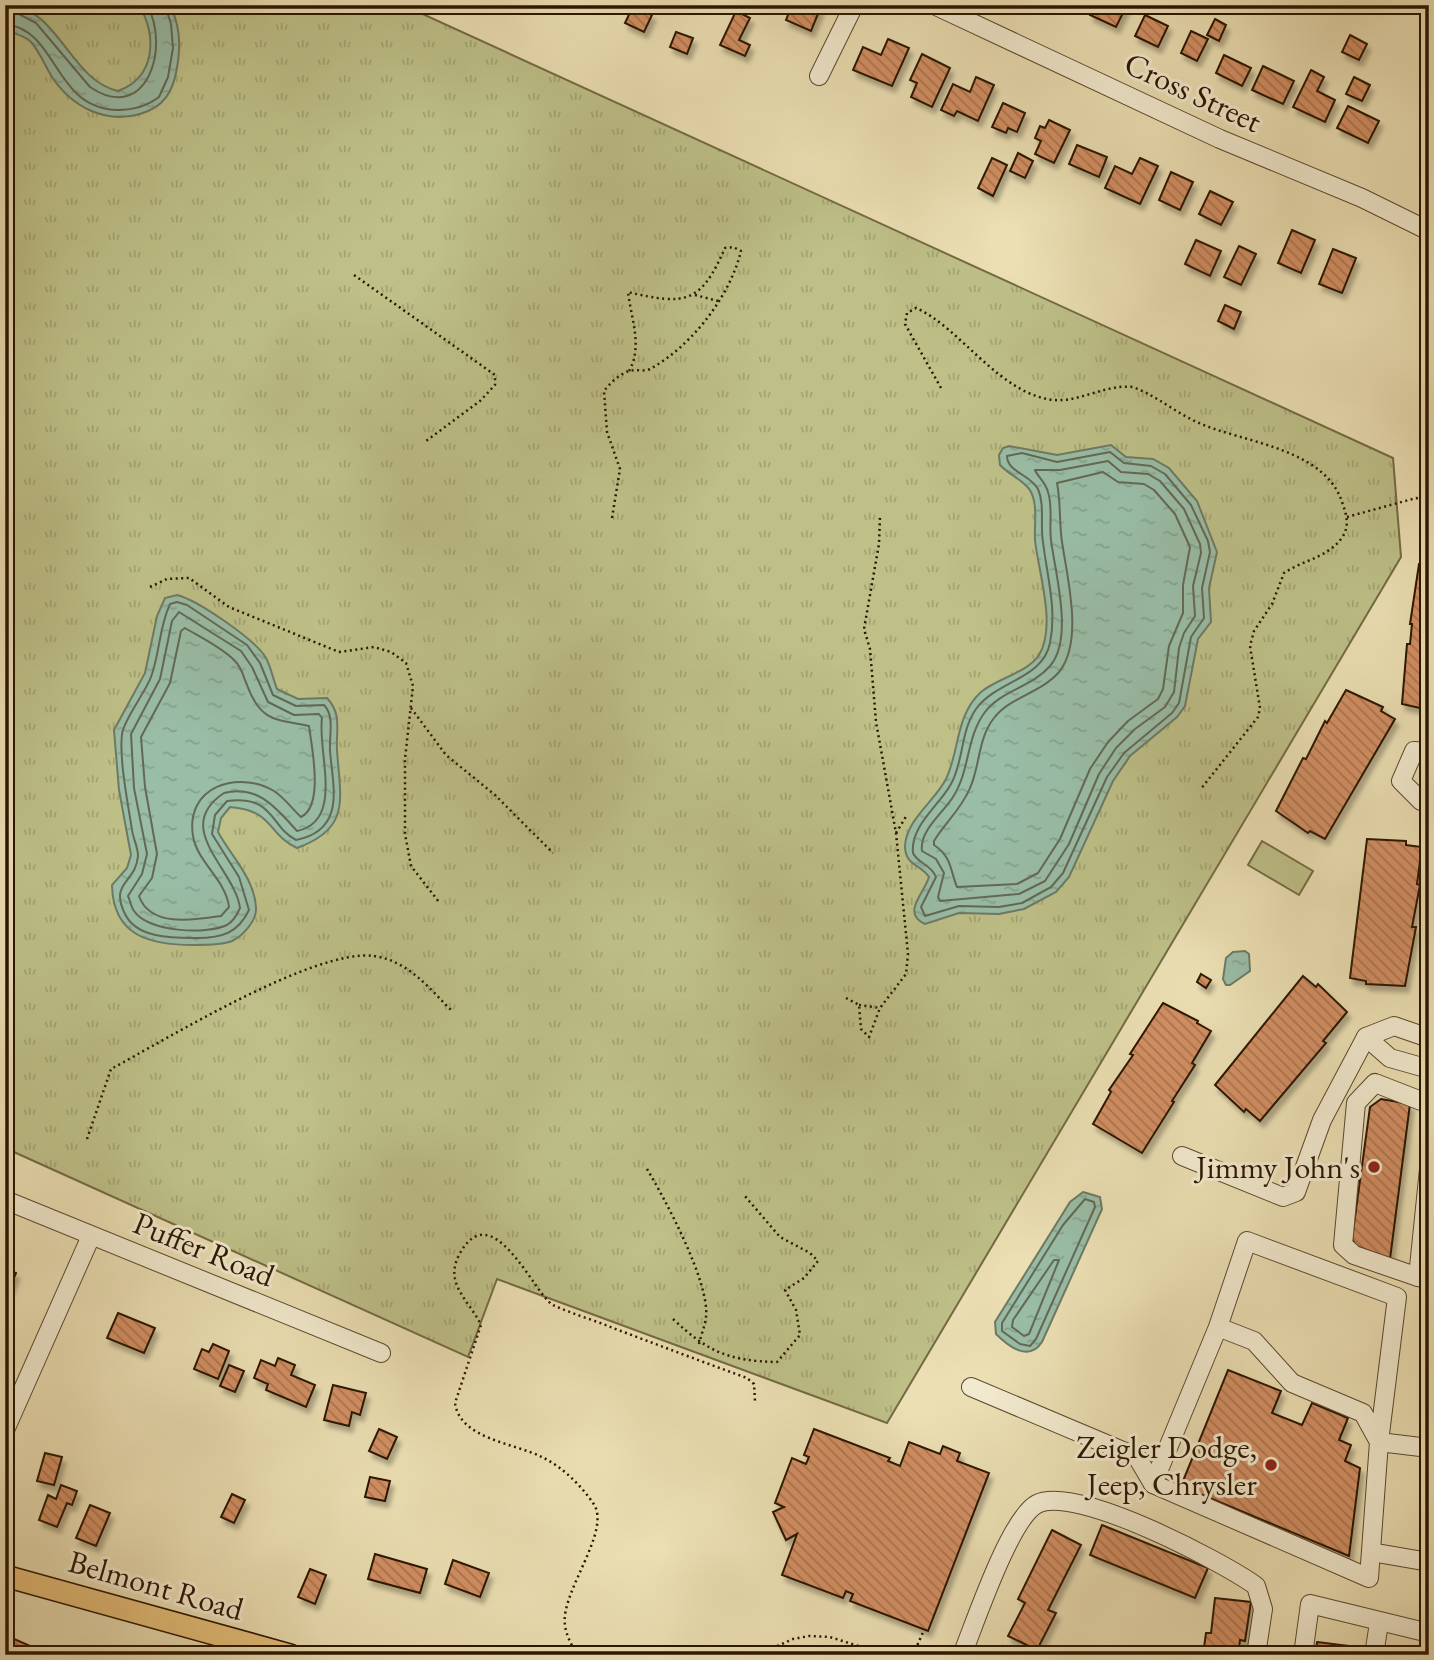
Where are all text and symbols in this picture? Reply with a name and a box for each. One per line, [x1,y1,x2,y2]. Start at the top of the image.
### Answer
street label: Cross Street [1118,42,1268,142]
place label: Jimmy John's [1193,1146,1360,1188]
marker: Jimmy John's [1366,1159,1382,1175]
street label: Puffer Road [127,1202,282,1297]
place label: Zeigler Dodge, Jeep, Chrysler [1076,1426,1257,1505]
marker: Zeigler Dodge, Jeep, Chrysler [1263,1457,1279,1473]
street label: Belmont Road [64,1540,249,1630]

